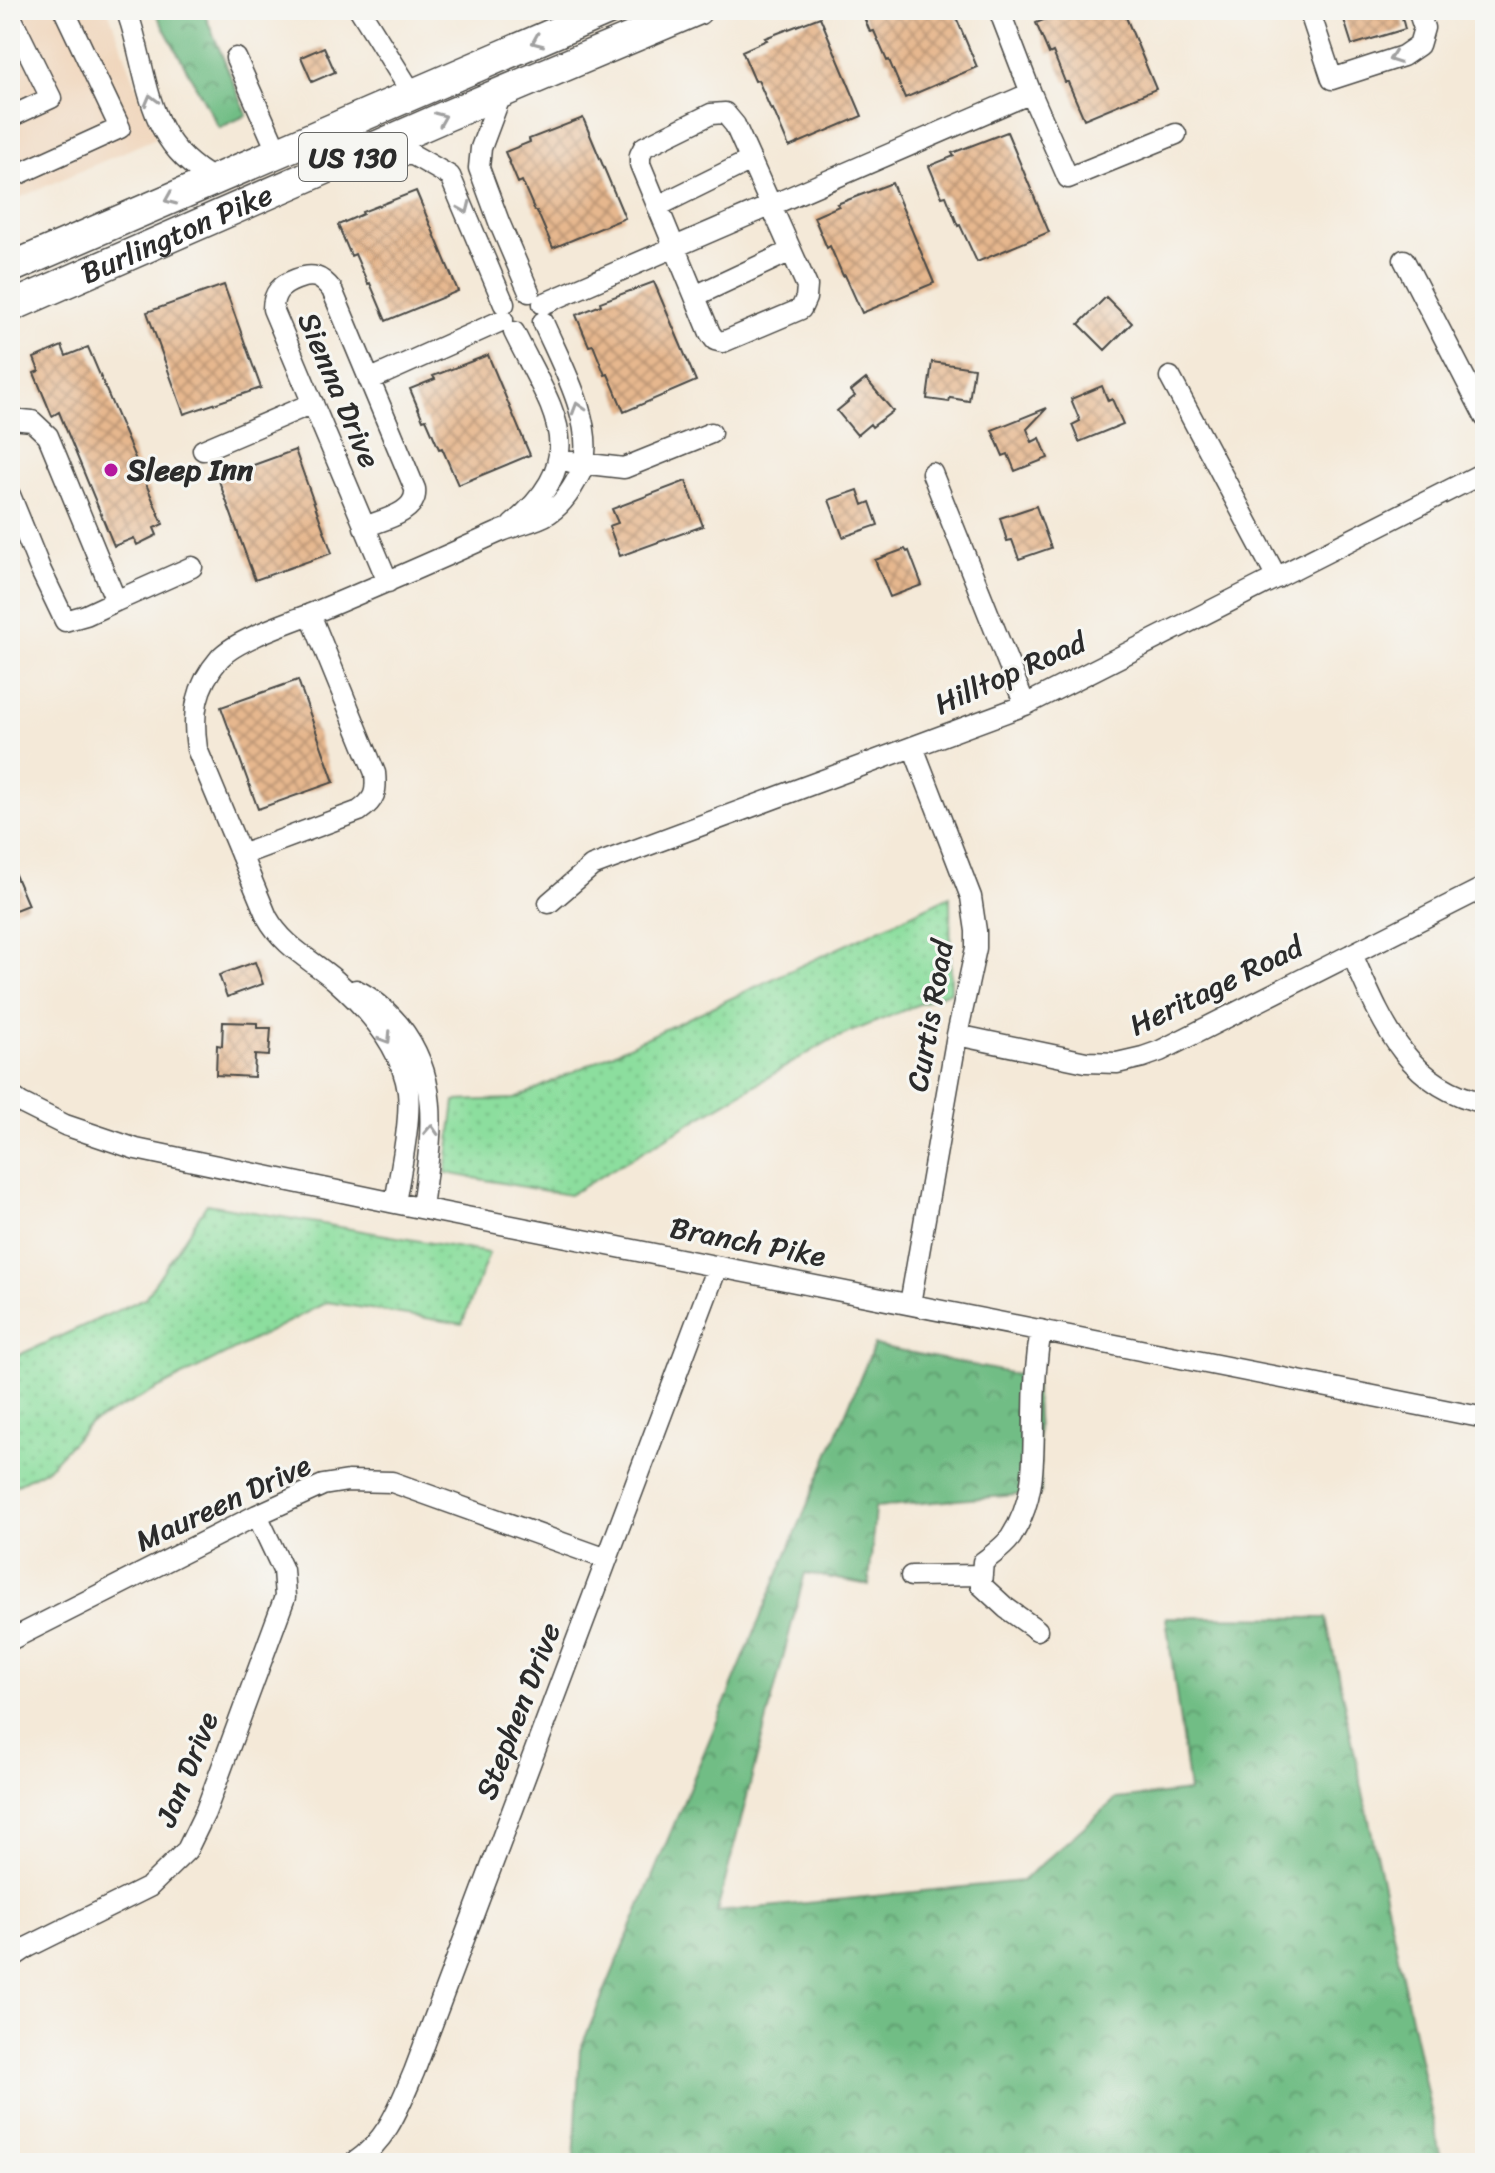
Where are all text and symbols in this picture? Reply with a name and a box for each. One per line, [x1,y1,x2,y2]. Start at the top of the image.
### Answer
one-way arrow [531,31,545,47]
one-way arrow [1388,48,1402,65]
one-way arrow [144,93,160,107]
one-way arrow [432,112,447,128]
road number: US 130 [299,133,407,181]
street label: Burlington Pike [72,168,282,300]
one-way arrow [163,190,178,206]
one-way arrow [455,200,471,215]
street label: Sienna Drive [282,303,396,477]
one-way arrow [571,402,587,415]
place label: Sleep Inn [126,443,254,497]
marker: Sleep Inn [102,461,120,479]
street label: Hilltop Road [925,615,1097,731]
street label: Heritage Road [1120,920,1314,1051]
street label: Curtis Road [890,934,970,1096]
one-way arrow [376,1029,392,1044]
one-way arrow [422,1124,439,1137]
street label: Branch Pike [665,1200,831,1284]
street label: Maureen Drive [126,1439,320,1567]
street label: Stephen Drive [459,1614,577,1808]
street label: Jan Drive [139,1703,235,1836]

